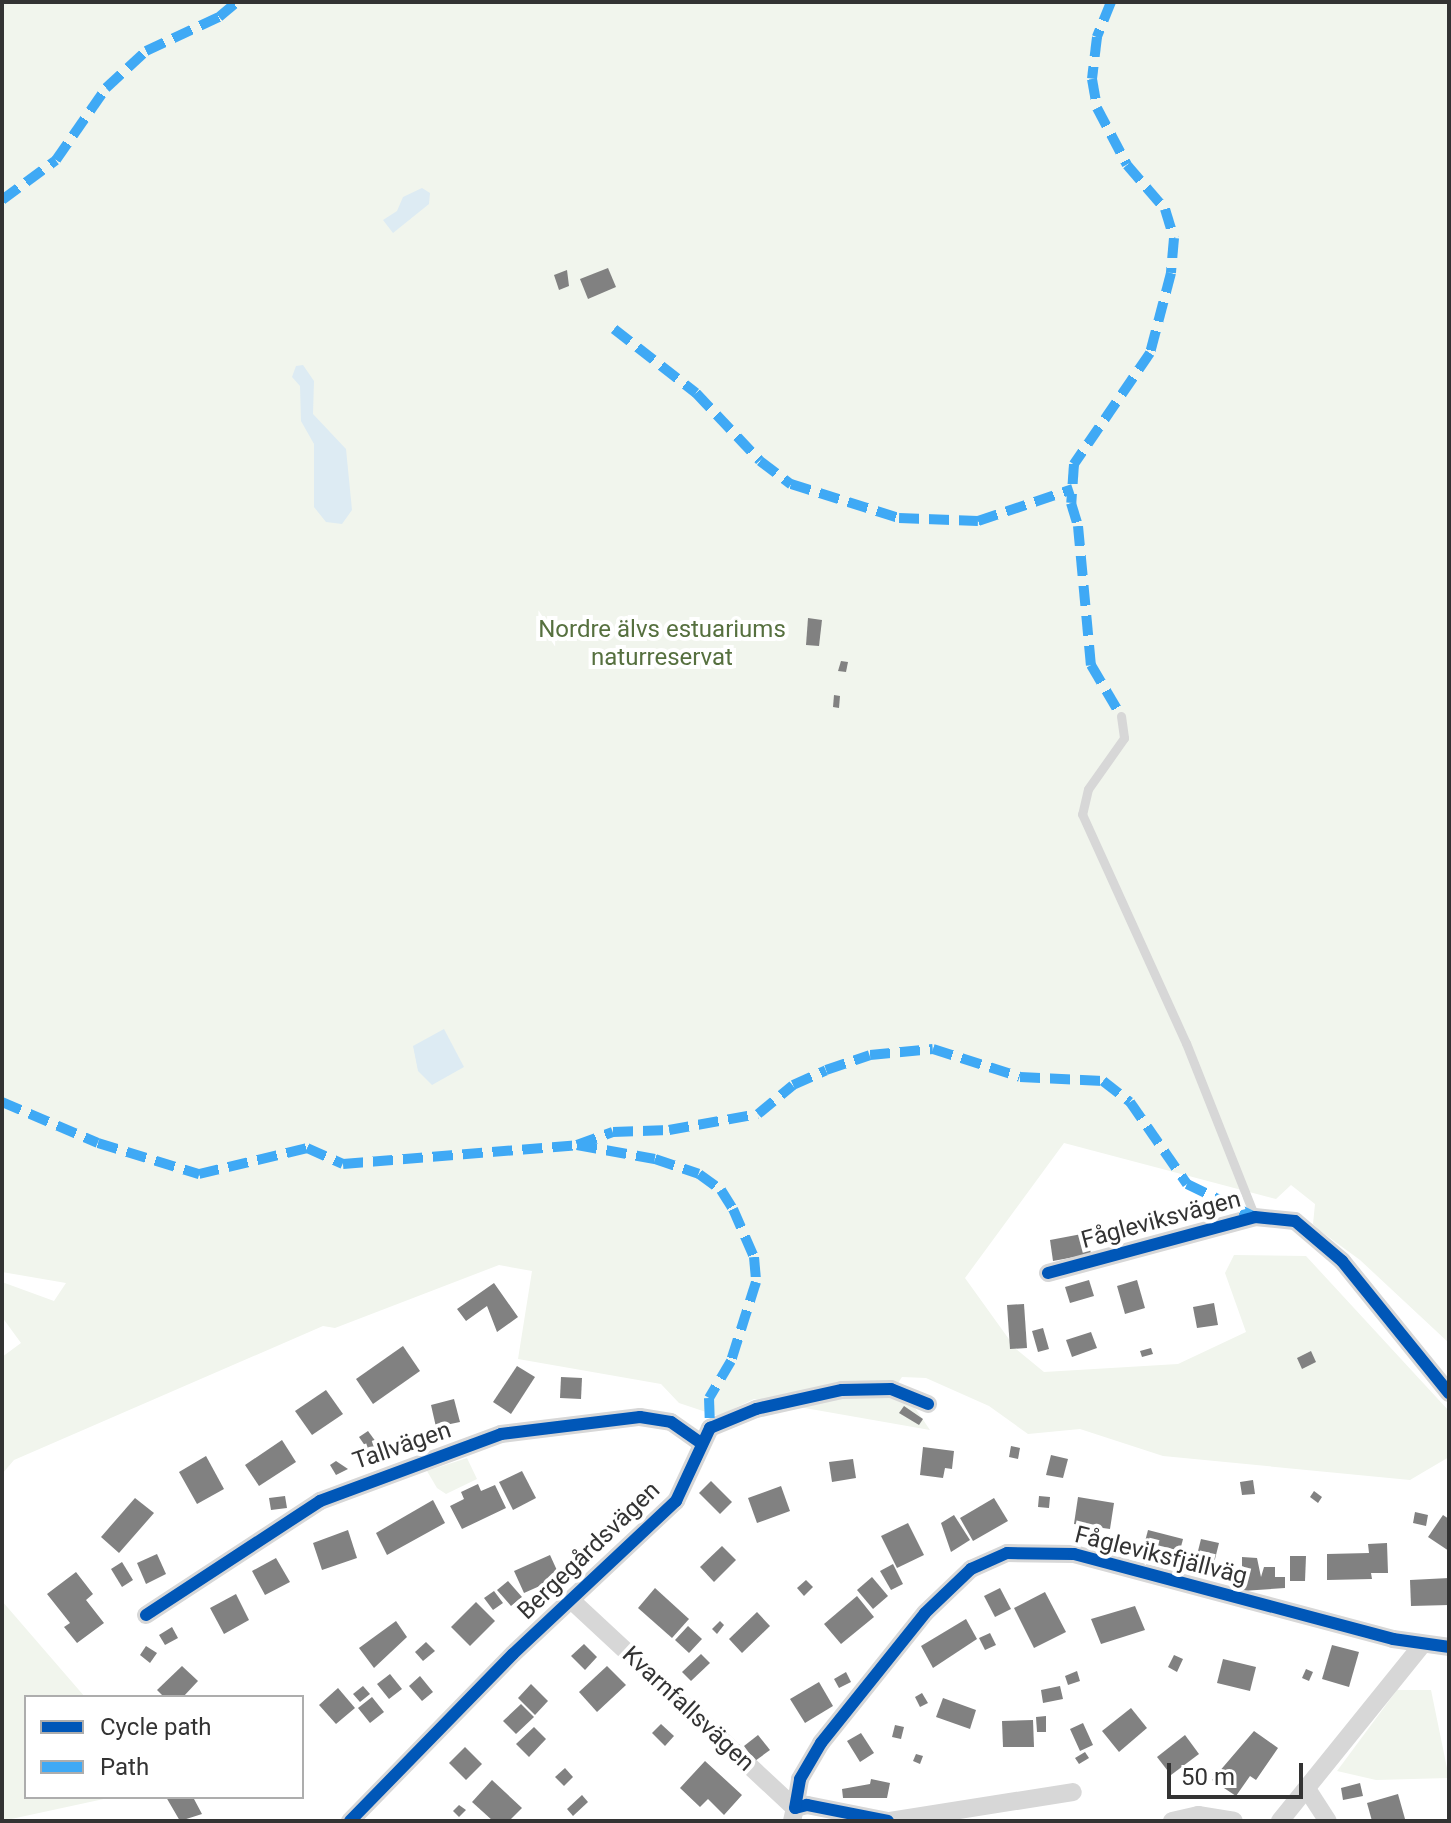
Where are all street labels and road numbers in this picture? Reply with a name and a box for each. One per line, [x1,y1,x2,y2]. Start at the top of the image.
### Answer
street label: Fågleviksvägen [1078,1185,1244,1255]
street label: Tallvägen [349,1416,455,1476]
street label: Bergegårdsvägen [512,1476,666,1626]
street label: Fågleviksfjällväg [1072,1521,1250,1591]
street label: Kvarnfallsvägen [616,1641,760,1777]

